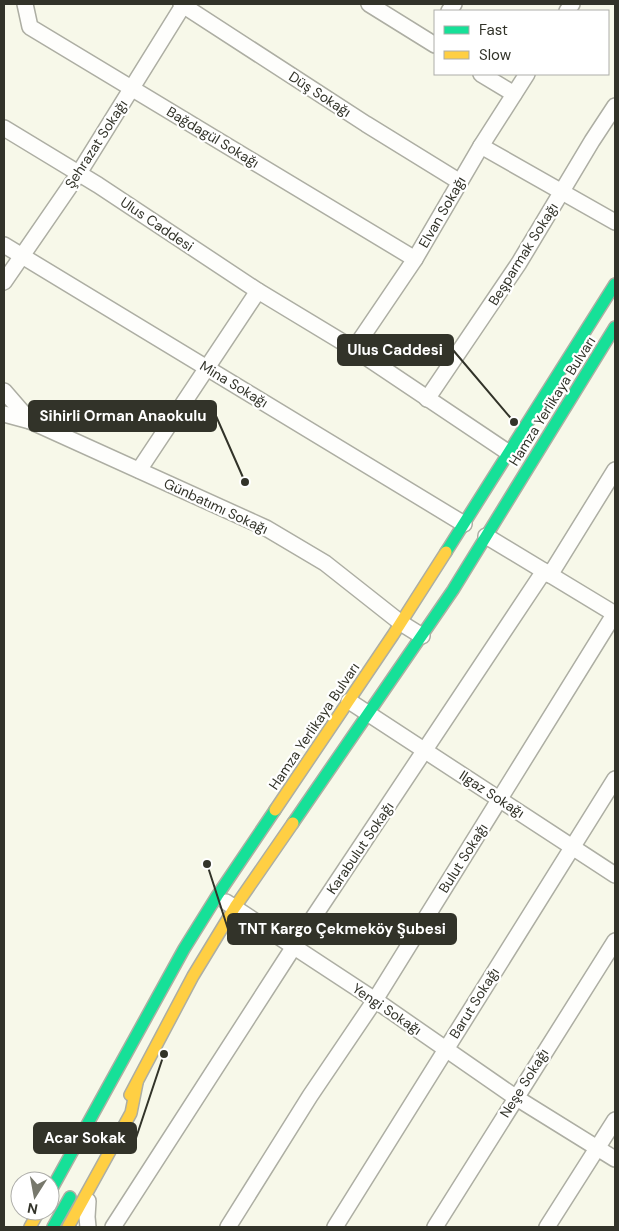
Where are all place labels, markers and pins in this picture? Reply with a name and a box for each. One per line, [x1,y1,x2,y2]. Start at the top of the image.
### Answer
callout: Ulus Caddesi [338,335,453,365]
callout: Sihirli Orman Anaokulu [29,401,216,431]
callout: TNT Kargo Çekmeköy Şubesi [228,914,456,944]
callout: Acar Sokak [34,1123,136,1153]

